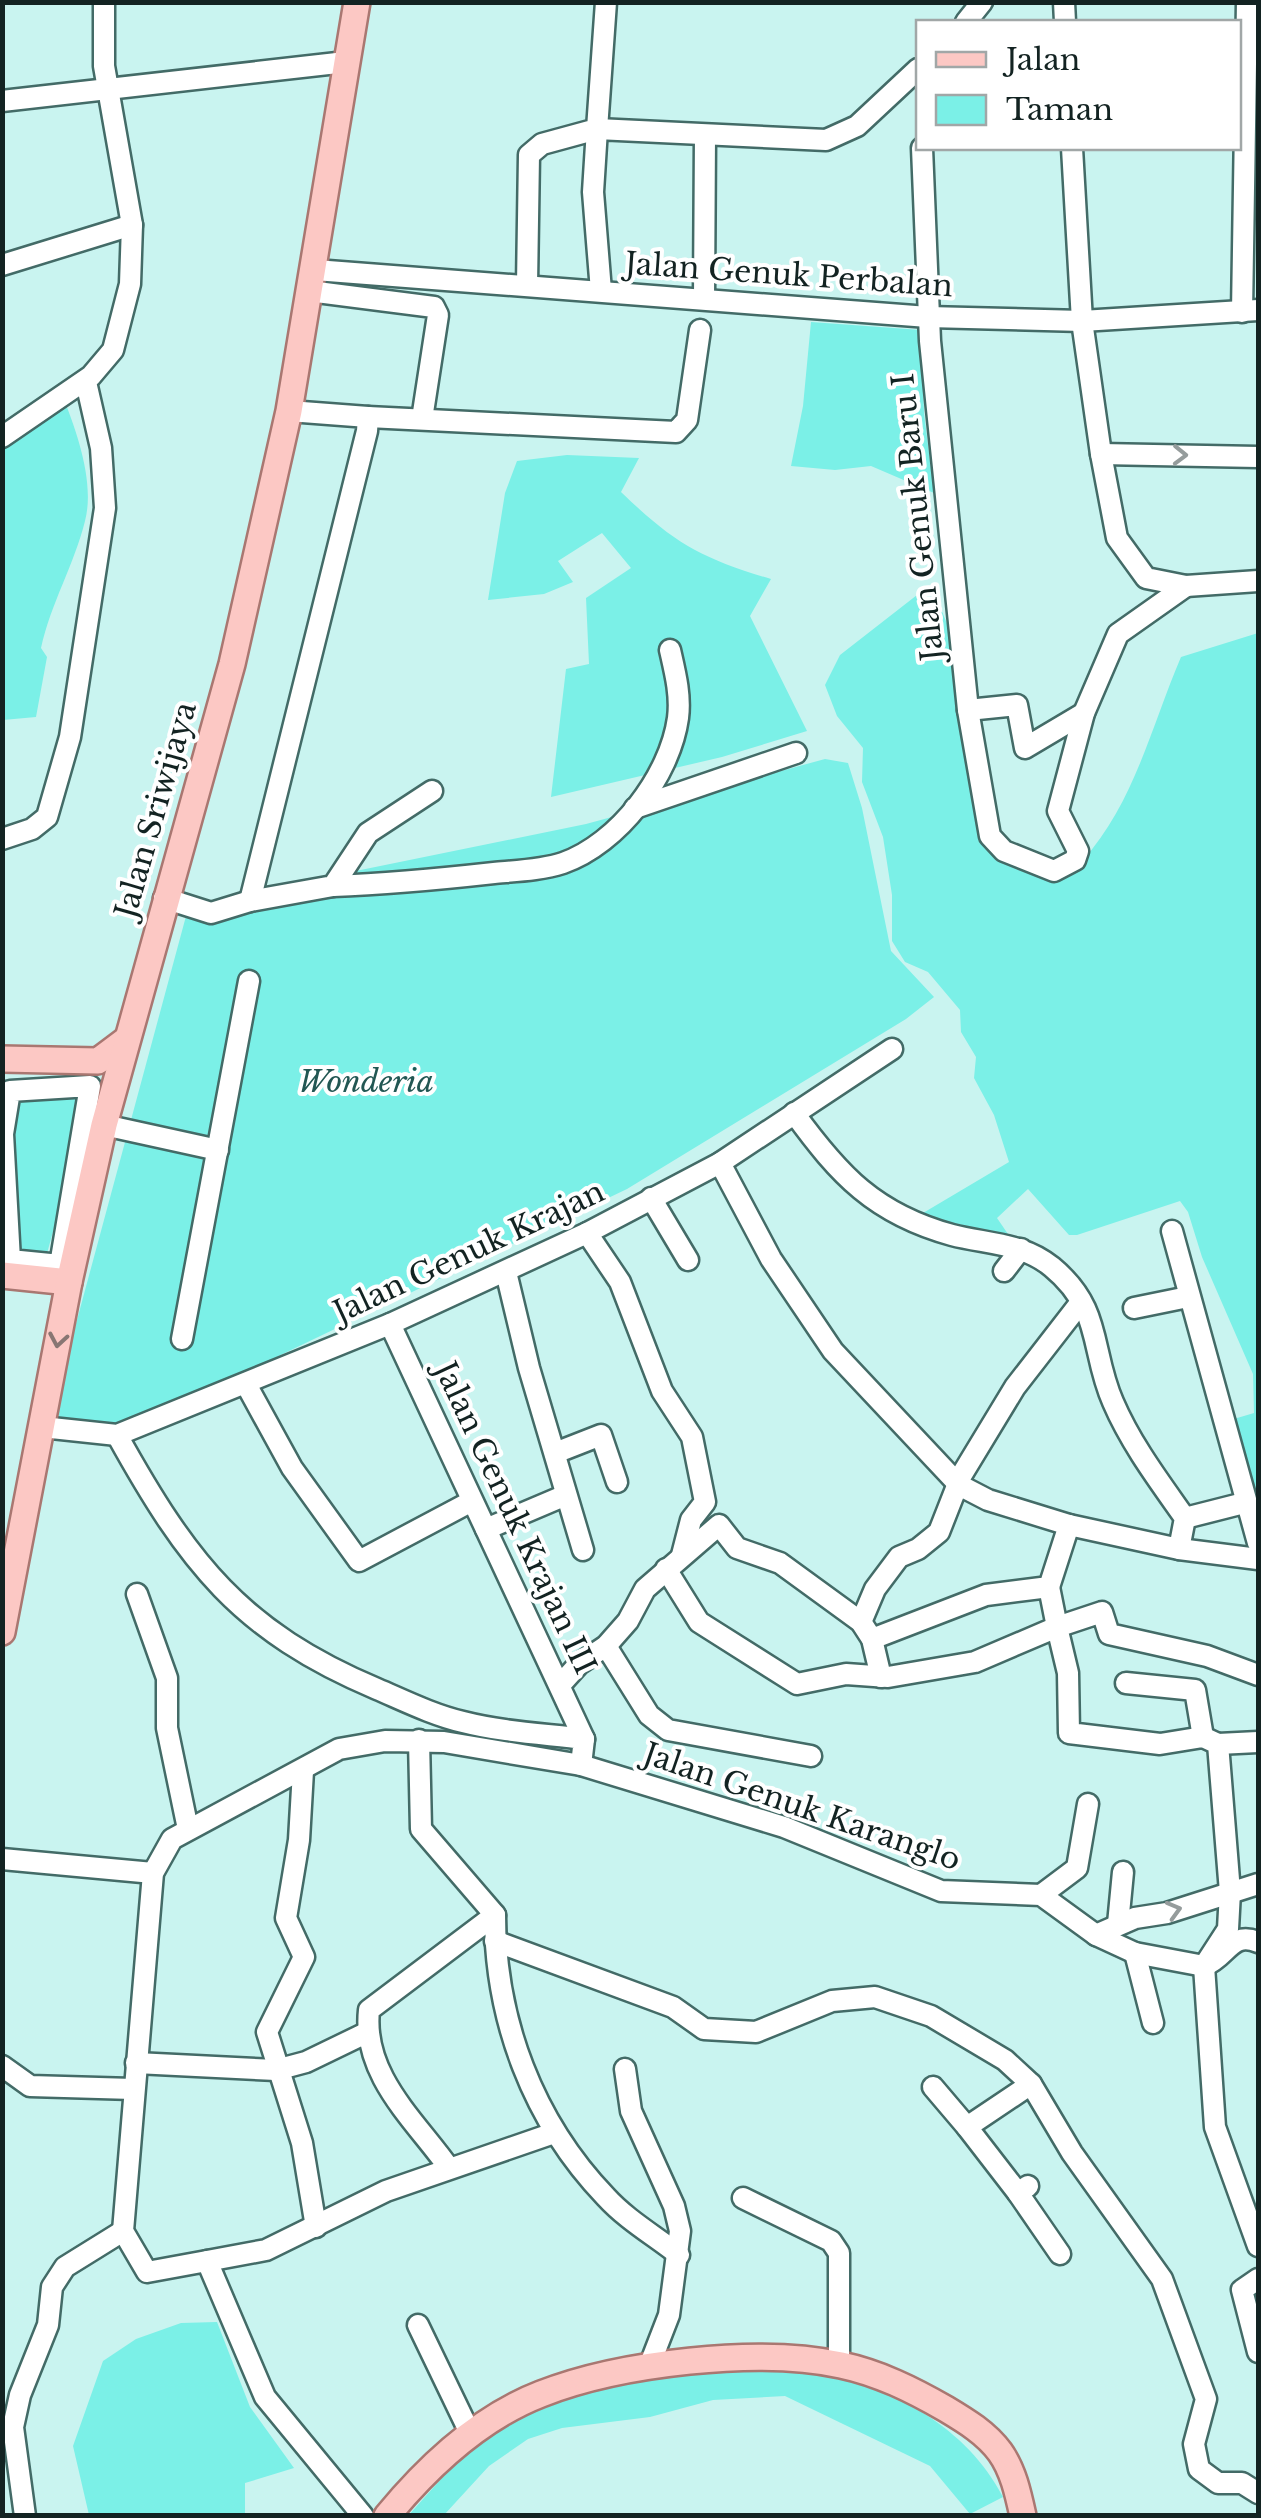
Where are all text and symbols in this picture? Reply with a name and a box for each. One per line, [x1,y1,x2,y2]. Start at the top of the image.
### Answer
legend [916,20,1241,150]
text: Jalan [1002,41,1081,78]
text: Taman [1006,91,1113,128]
street label: Jalan Genuk Perbalan [620,244,954,304]
street label: Jalan Genuk Baru I [884,371,951,667]
one-way arrow [1172,445,1188,466]
street label: Jalan Sriwijaya [106,697,204,926]
park label: Wonderia [298,1063,434,1100]
street label: Jalan Genuk Krajan [324,1173,610,1332]
one-way arrow [48,1332,69,1348]
street label: Jalan Genuk Krajan III [425,1352,604,1680]
street label: Jalan Genuk Karanglo [635,1734,966,1878]
one-way arrow [1165,1900,1183,1921]

